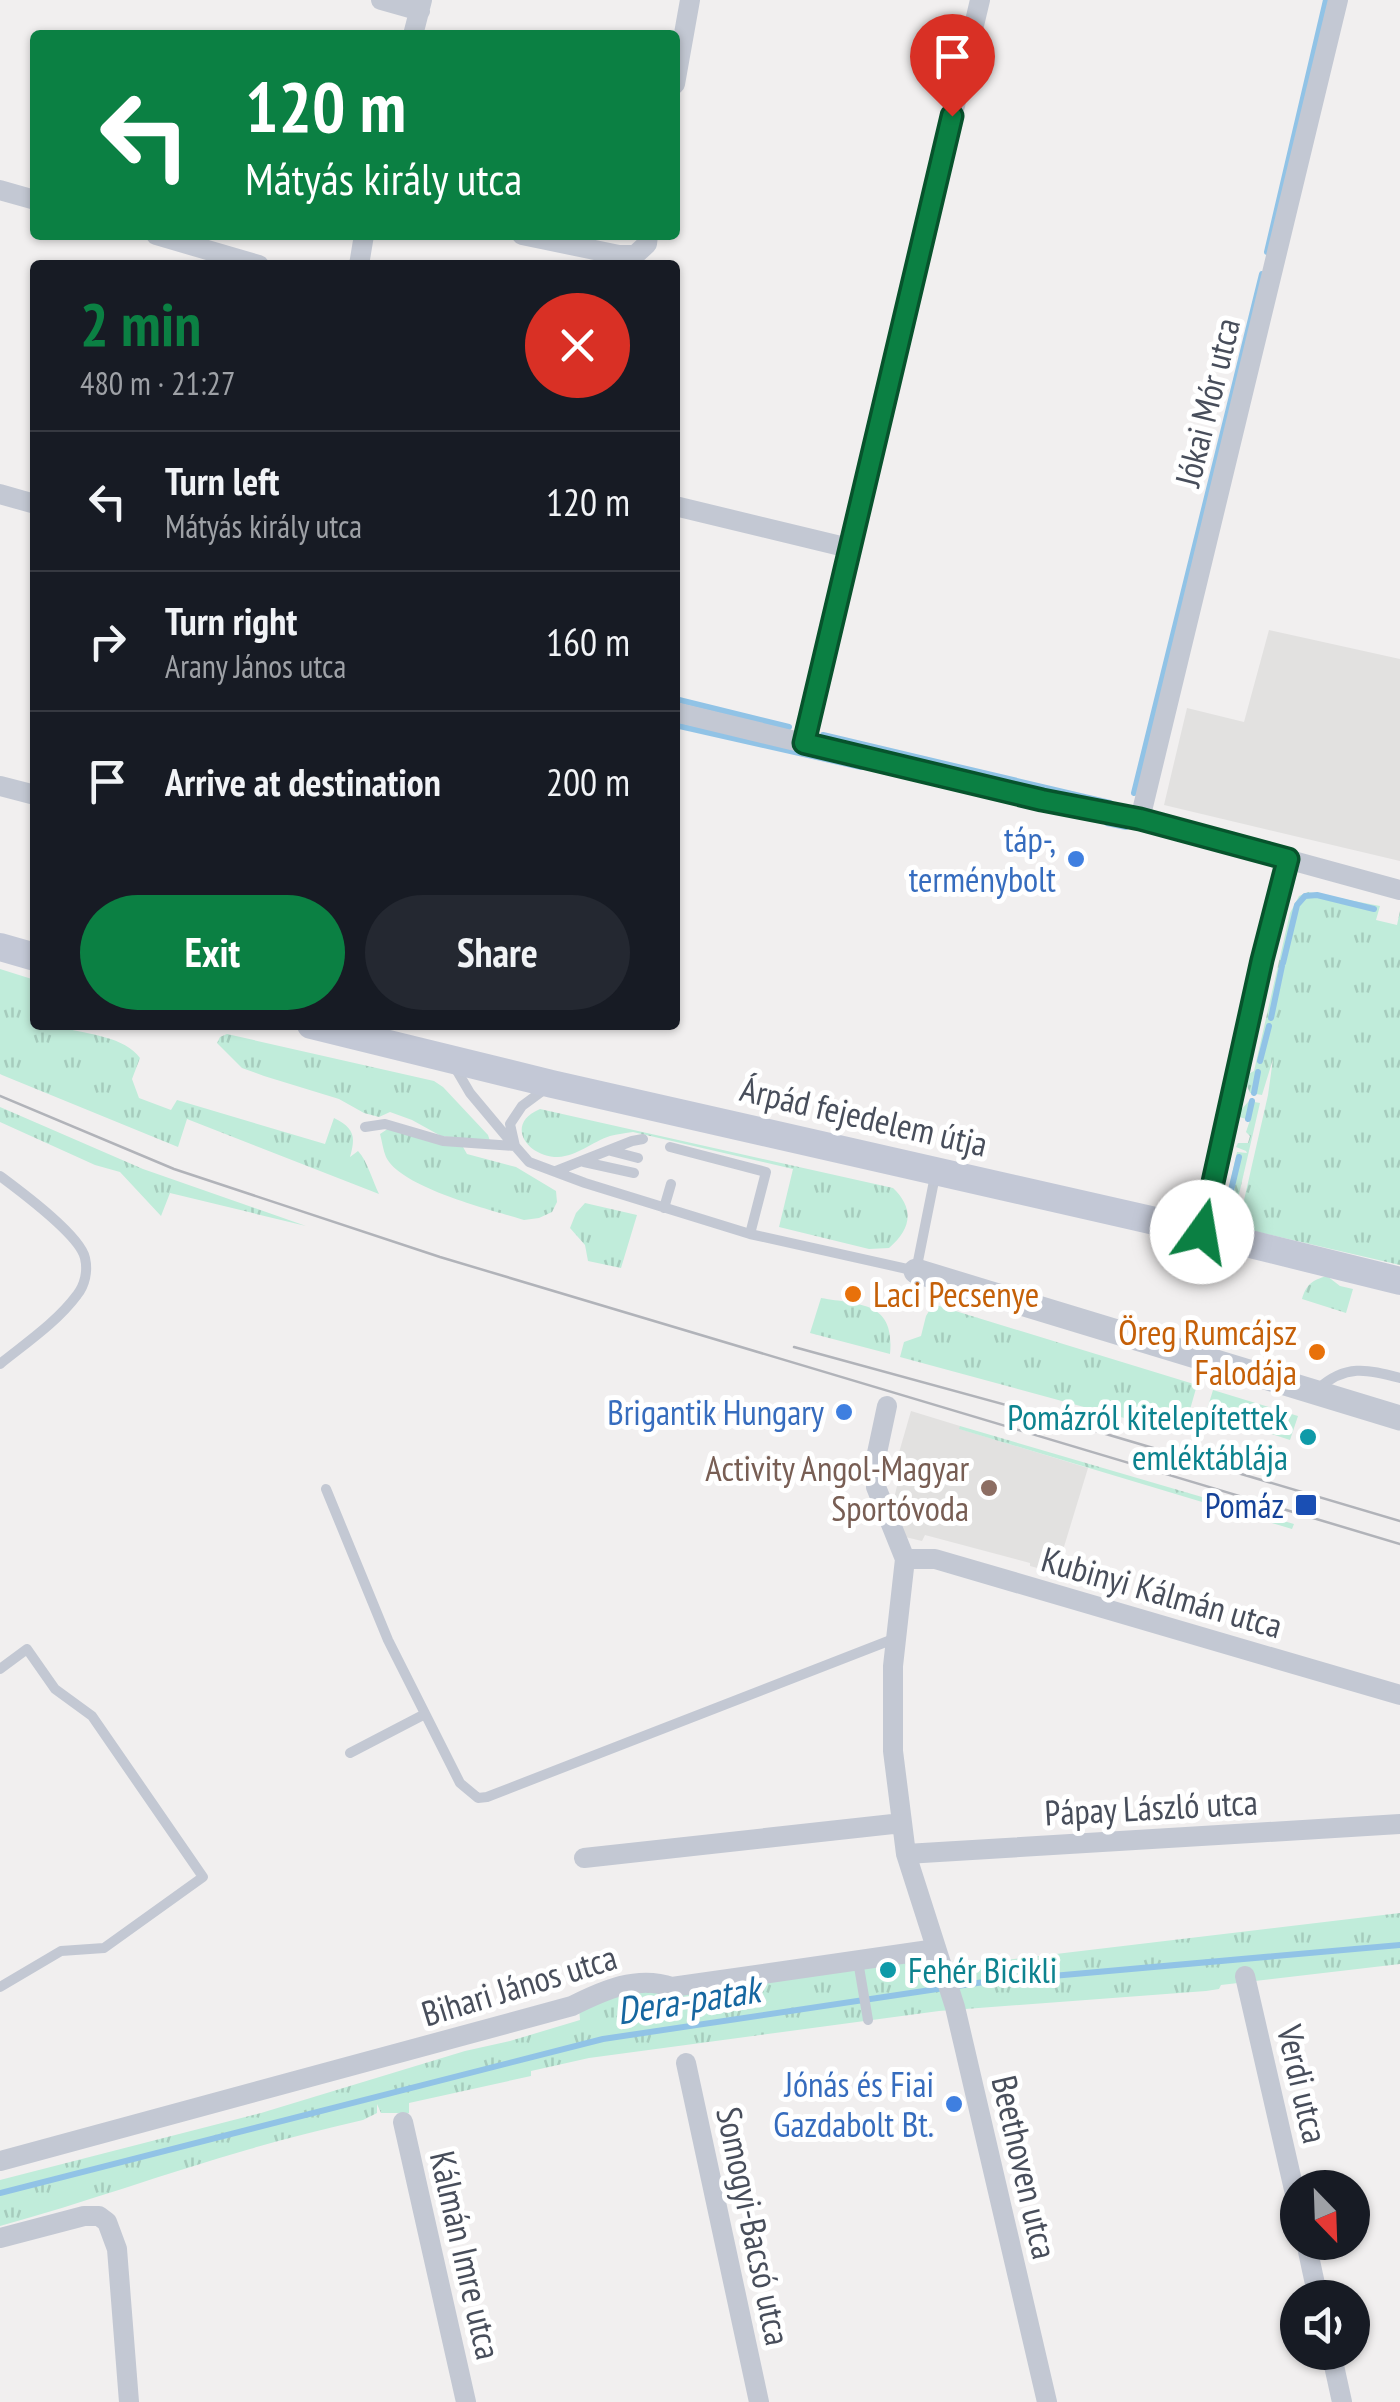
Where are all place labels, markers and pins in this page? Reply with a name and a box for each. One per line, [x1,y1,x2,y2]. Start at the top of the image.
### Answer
pin [910,14,995,117]
place label: táp-, terménybolt [909,816,1056,902]
marker: táp-, terménybolt [1065,848,1087,870]
place label: Laci Pecsenye [873,1271,1039,1317]
marker: Laci Pecsenye [842,1283,864,1305]
place label: Öreg Rumcájsz Falodája [1118,1309,1297,1395]
marker: Öreg Rumcájsz Falodája [1306,1341,1328,1363]
place label: Brigantik Hungary [607,1389,825,1435]
place label: Pomázról kitelepítettek emléktáblája [1007,1394,1288,1480]
marker: Brigantik Hungary [833,1401,855,1423]
marker: Pomázról kitelepítettek emléktáblája [1297,1426,1319,1448]
place label: Activity Angol-Magyar Sportóvoda [705,1445,969,1531]
marker: Activity Angol-Magyar Sportóvoda [978,1477,1000,1499]
place label: Pomáz [1205,1482,1284,1528]
marker: Pomáz [1293,1492,1319,1518]
place label: Fehér Bicikli [908,1947,1057,1993]
marker: Fehér Bicikli [877,1959,899,1981]
place label: Jónás és Fiai Gazdabolt Bt. [773,2061,934,2147]
marker: Jónás és Fiai Gazdabolt Bt. [943,2093,965,2115]

